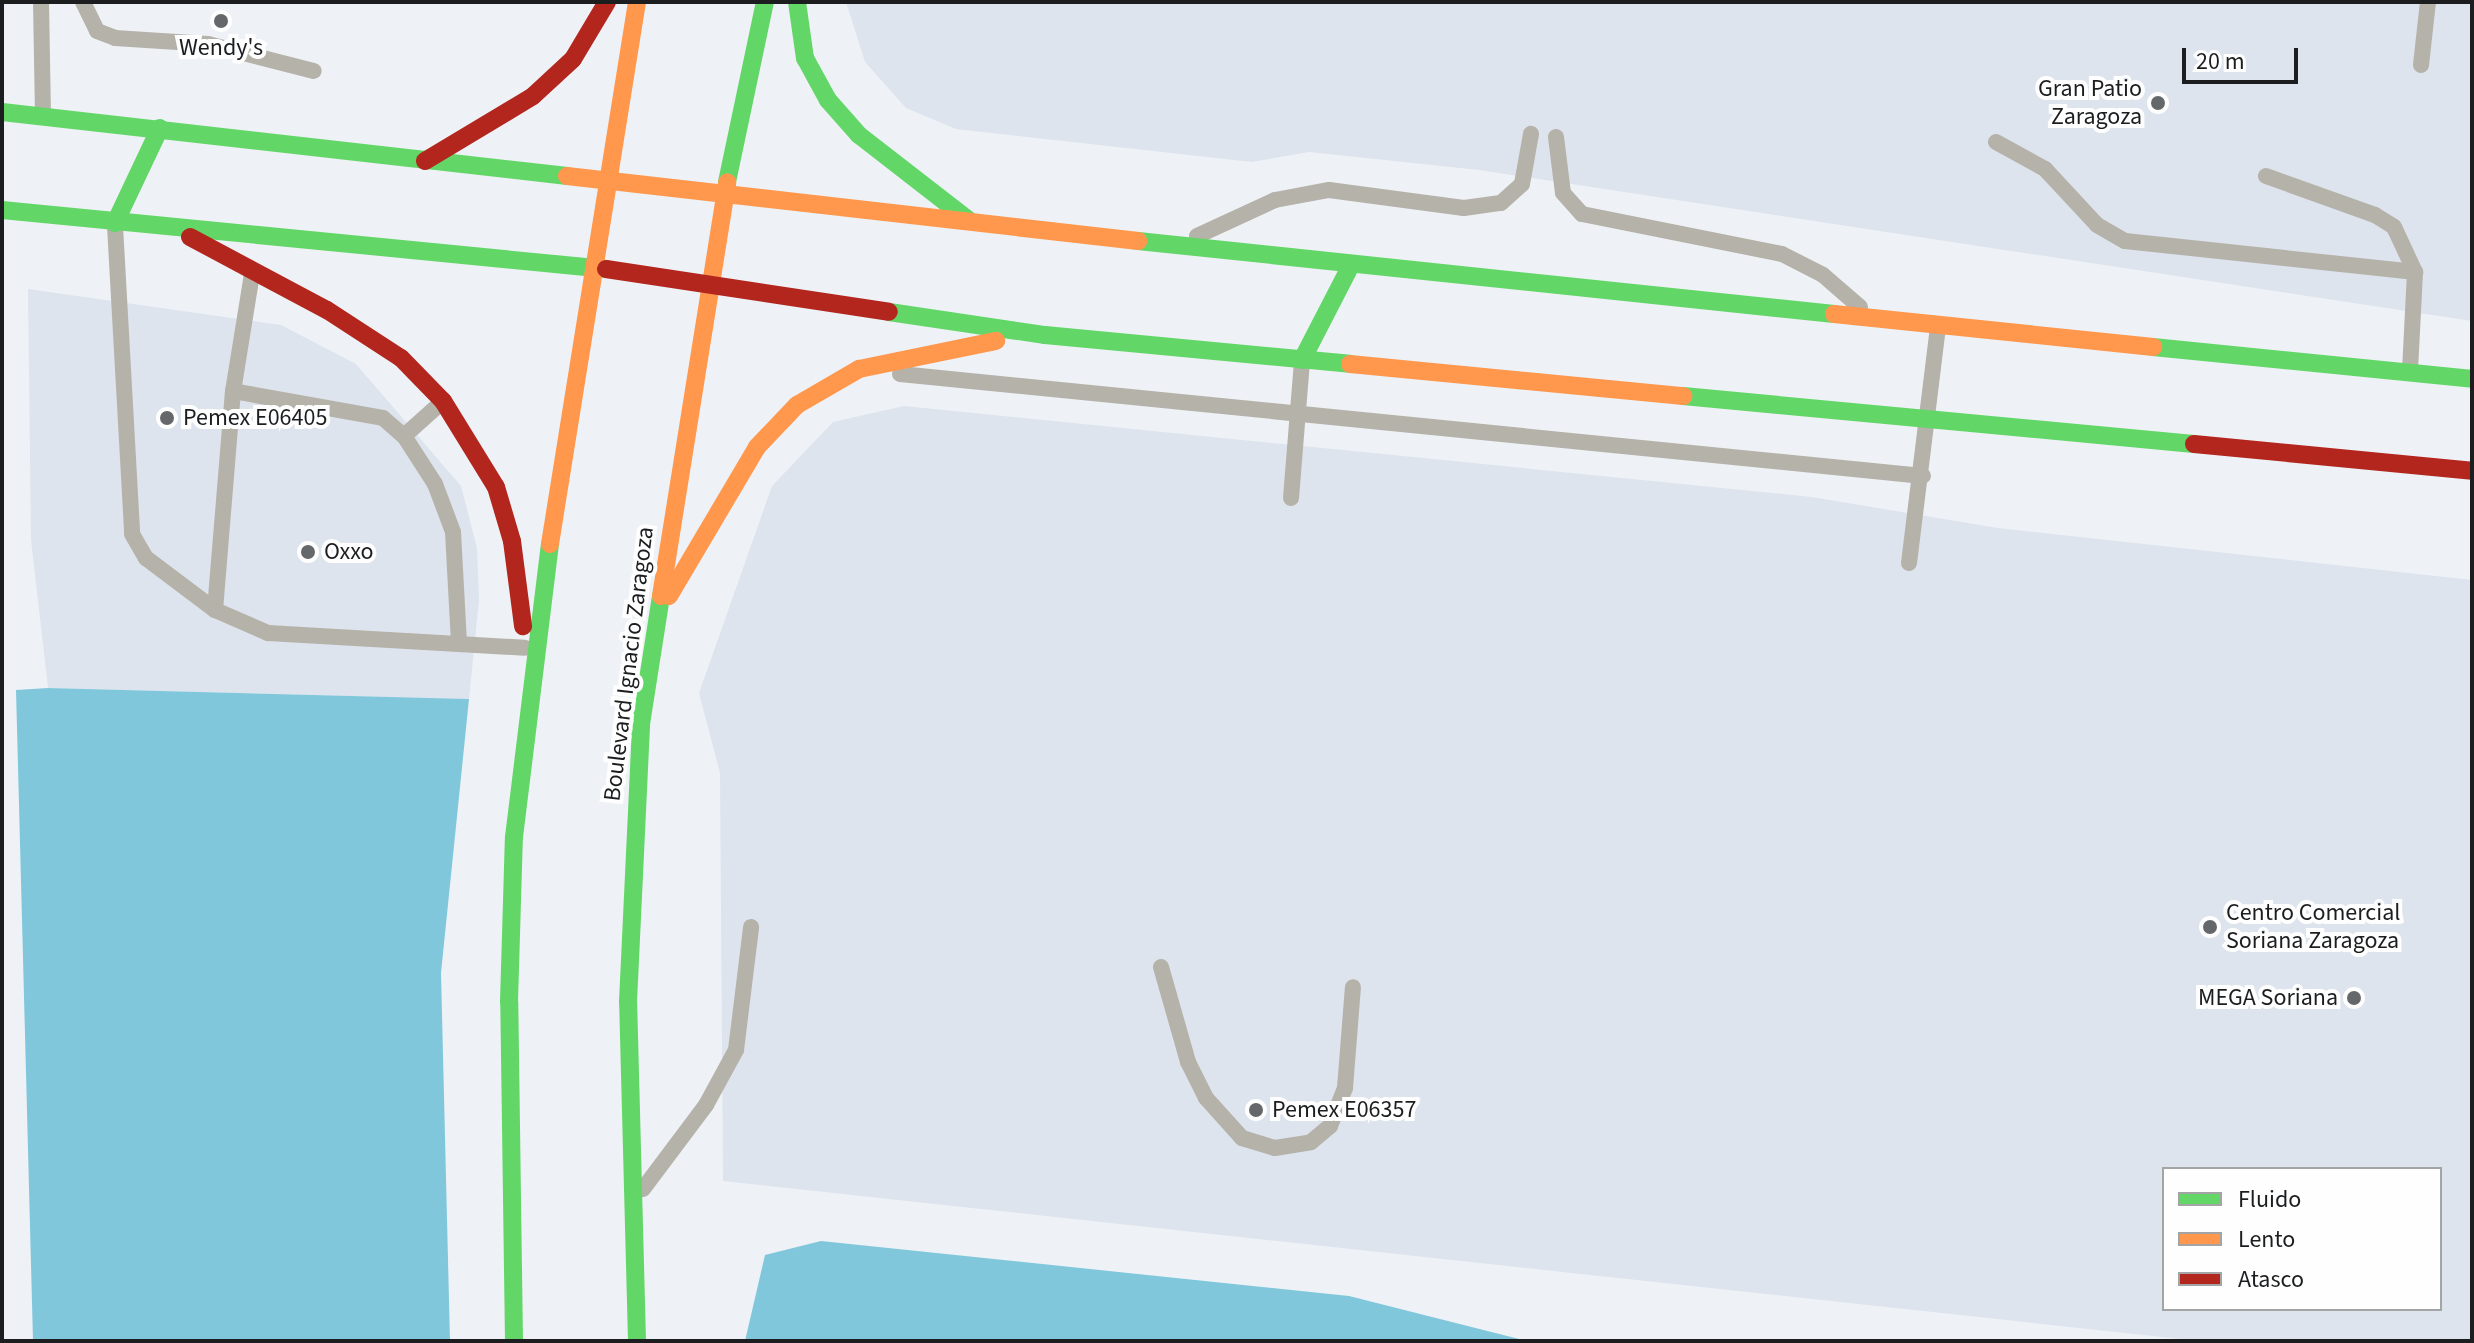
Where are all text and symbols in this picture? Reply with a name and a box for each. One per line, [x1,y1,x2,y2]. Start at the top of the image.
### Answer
marker: Wendy's [212,12,230,30]
scale bar [2186,32,2302,82]
place label: Wendy's [179,34,263,62]
text: 20 m [2196,44,2245,79]
place label: Gran Patio Zaragoza [2038,75,2142,131]
marker: Gran Patio Zaragoza [2149,94,2167,112]
place label: Pemex E06405 [183,404,327,432]
marker: Pemex E06405 [158,409,176,427]
street label: Boulevard Ignacio Zaragoza [598,525,660,803]
place label: Oxxo [324,538,374,566]
marker: Oxxo [299,543,317,561]
place label: Centro Comercial Soriana Zaragoza [2226,899,2400,955]
marker: Centro Comercial Soriana Zaragoza [2201,918,2219,936]
place label: MEGA Soriana [2198,984,2338,1012]
marker: MEGA Soriana [2345,989,2363,1007]
place label: Pemex E06357 [1272,1096,1416,1124]
marker: Pemex E06357 [1247,1101,1265,1119]
legend [2162,1167,2442,1311]
text: Fluido [2238,1182,2301,1217]
text: Lento [2238,1222,2295,1257]
text: Atasco [2238,1262,2304,1297]

